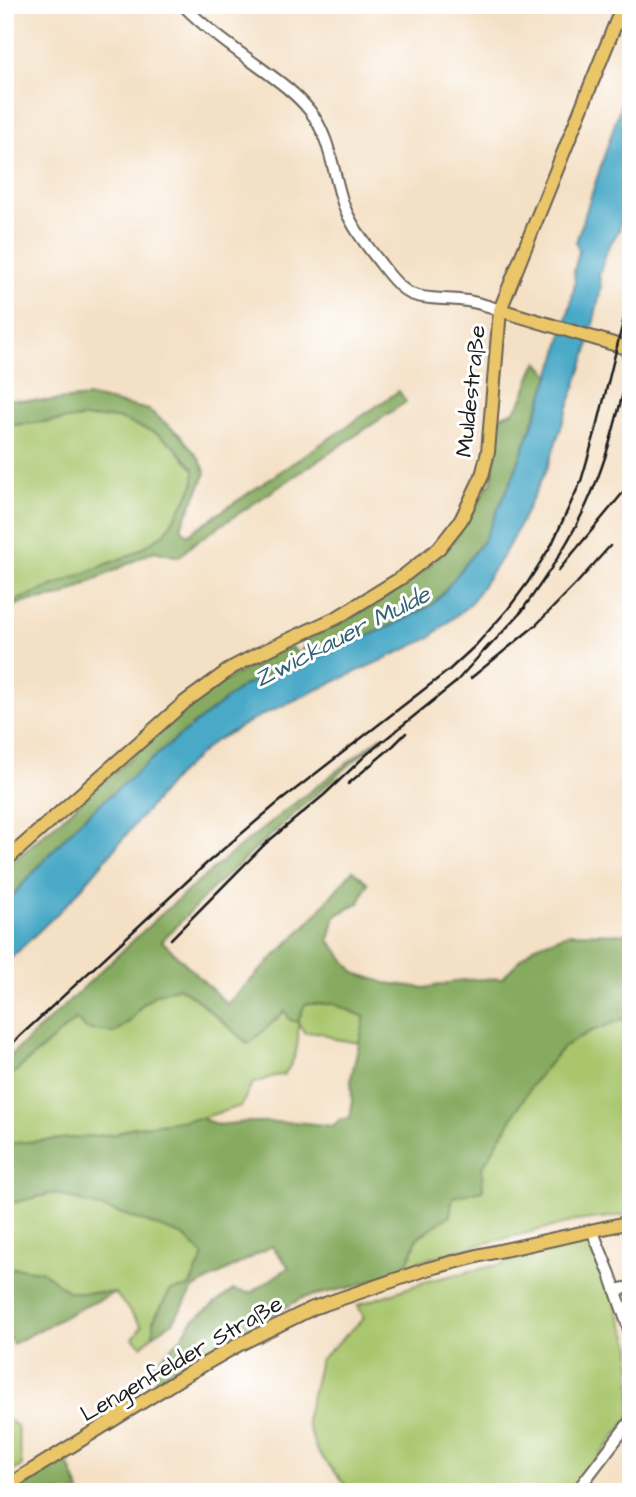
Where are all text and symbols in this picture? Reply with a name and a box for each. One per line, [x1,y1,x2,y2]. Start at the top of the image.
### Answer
street label: Muldestraße [448,323,494,459]
water label: Zwickauer Mulde [249,577,437,696]
street label: Lengenfelder Straße [74,1288,289,1431]

